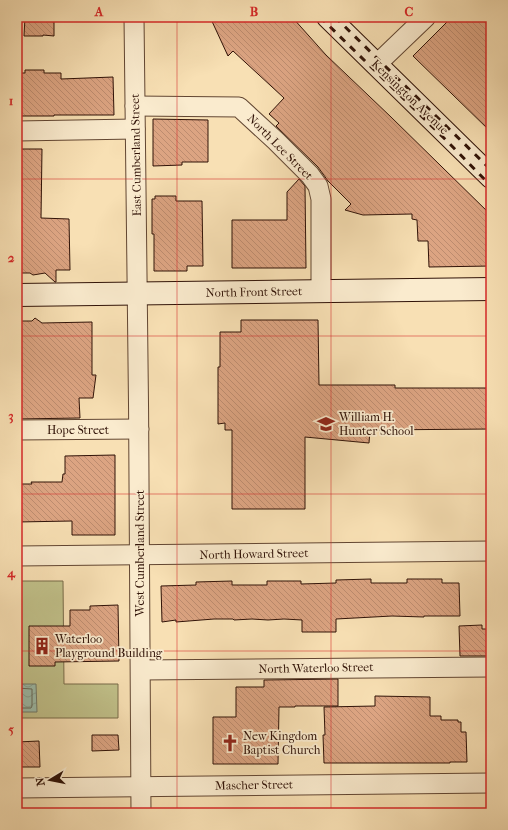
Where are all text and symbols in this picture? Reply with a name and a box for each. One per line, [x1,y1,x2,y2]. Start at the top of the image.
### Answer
text: A [94,4,104,19]
text: B [250,4,259,19]
text: C [405,4,414,19]
street label: Kensington Avenue [369,57,451,137]
text: 1 [9,93,14,108]
street label: East Cumberland Street [128,93,144,216]
street label: North Lee Street [244,111,316,183]
text: 2 [8,250,15,265]
street label: North Front Street [206,284,303,300]
text: 3 [8,408,14,424]
place label: William H. Hunter School [338,410,414,438]
school or university icon: William H. Hunter School [316,414,336,434]
street label: Hope Street [47,423,110,437]
street label: West Cumberland Street [133,489,147,617]
street label: North Howard Street [199,546,309,562]
text: 4 [6,565,16,581]
place label: Waterloo Playground Building [54,632,163,660]
building icon: Waterloo Playground Building [32,636,52,656]
street label: North Waterloo Street [258,660,374,676]
text: 5 [8,722,14,737]
place label: New Kingdom Baptist Church [243,729,321,757]
church icon: New Kingdom Baptist Church [220,733,240,753]
north arrow [30,760,70,800]
text: N [33,776,48,787]
street label: Mascher Street [215,777,294,793]

